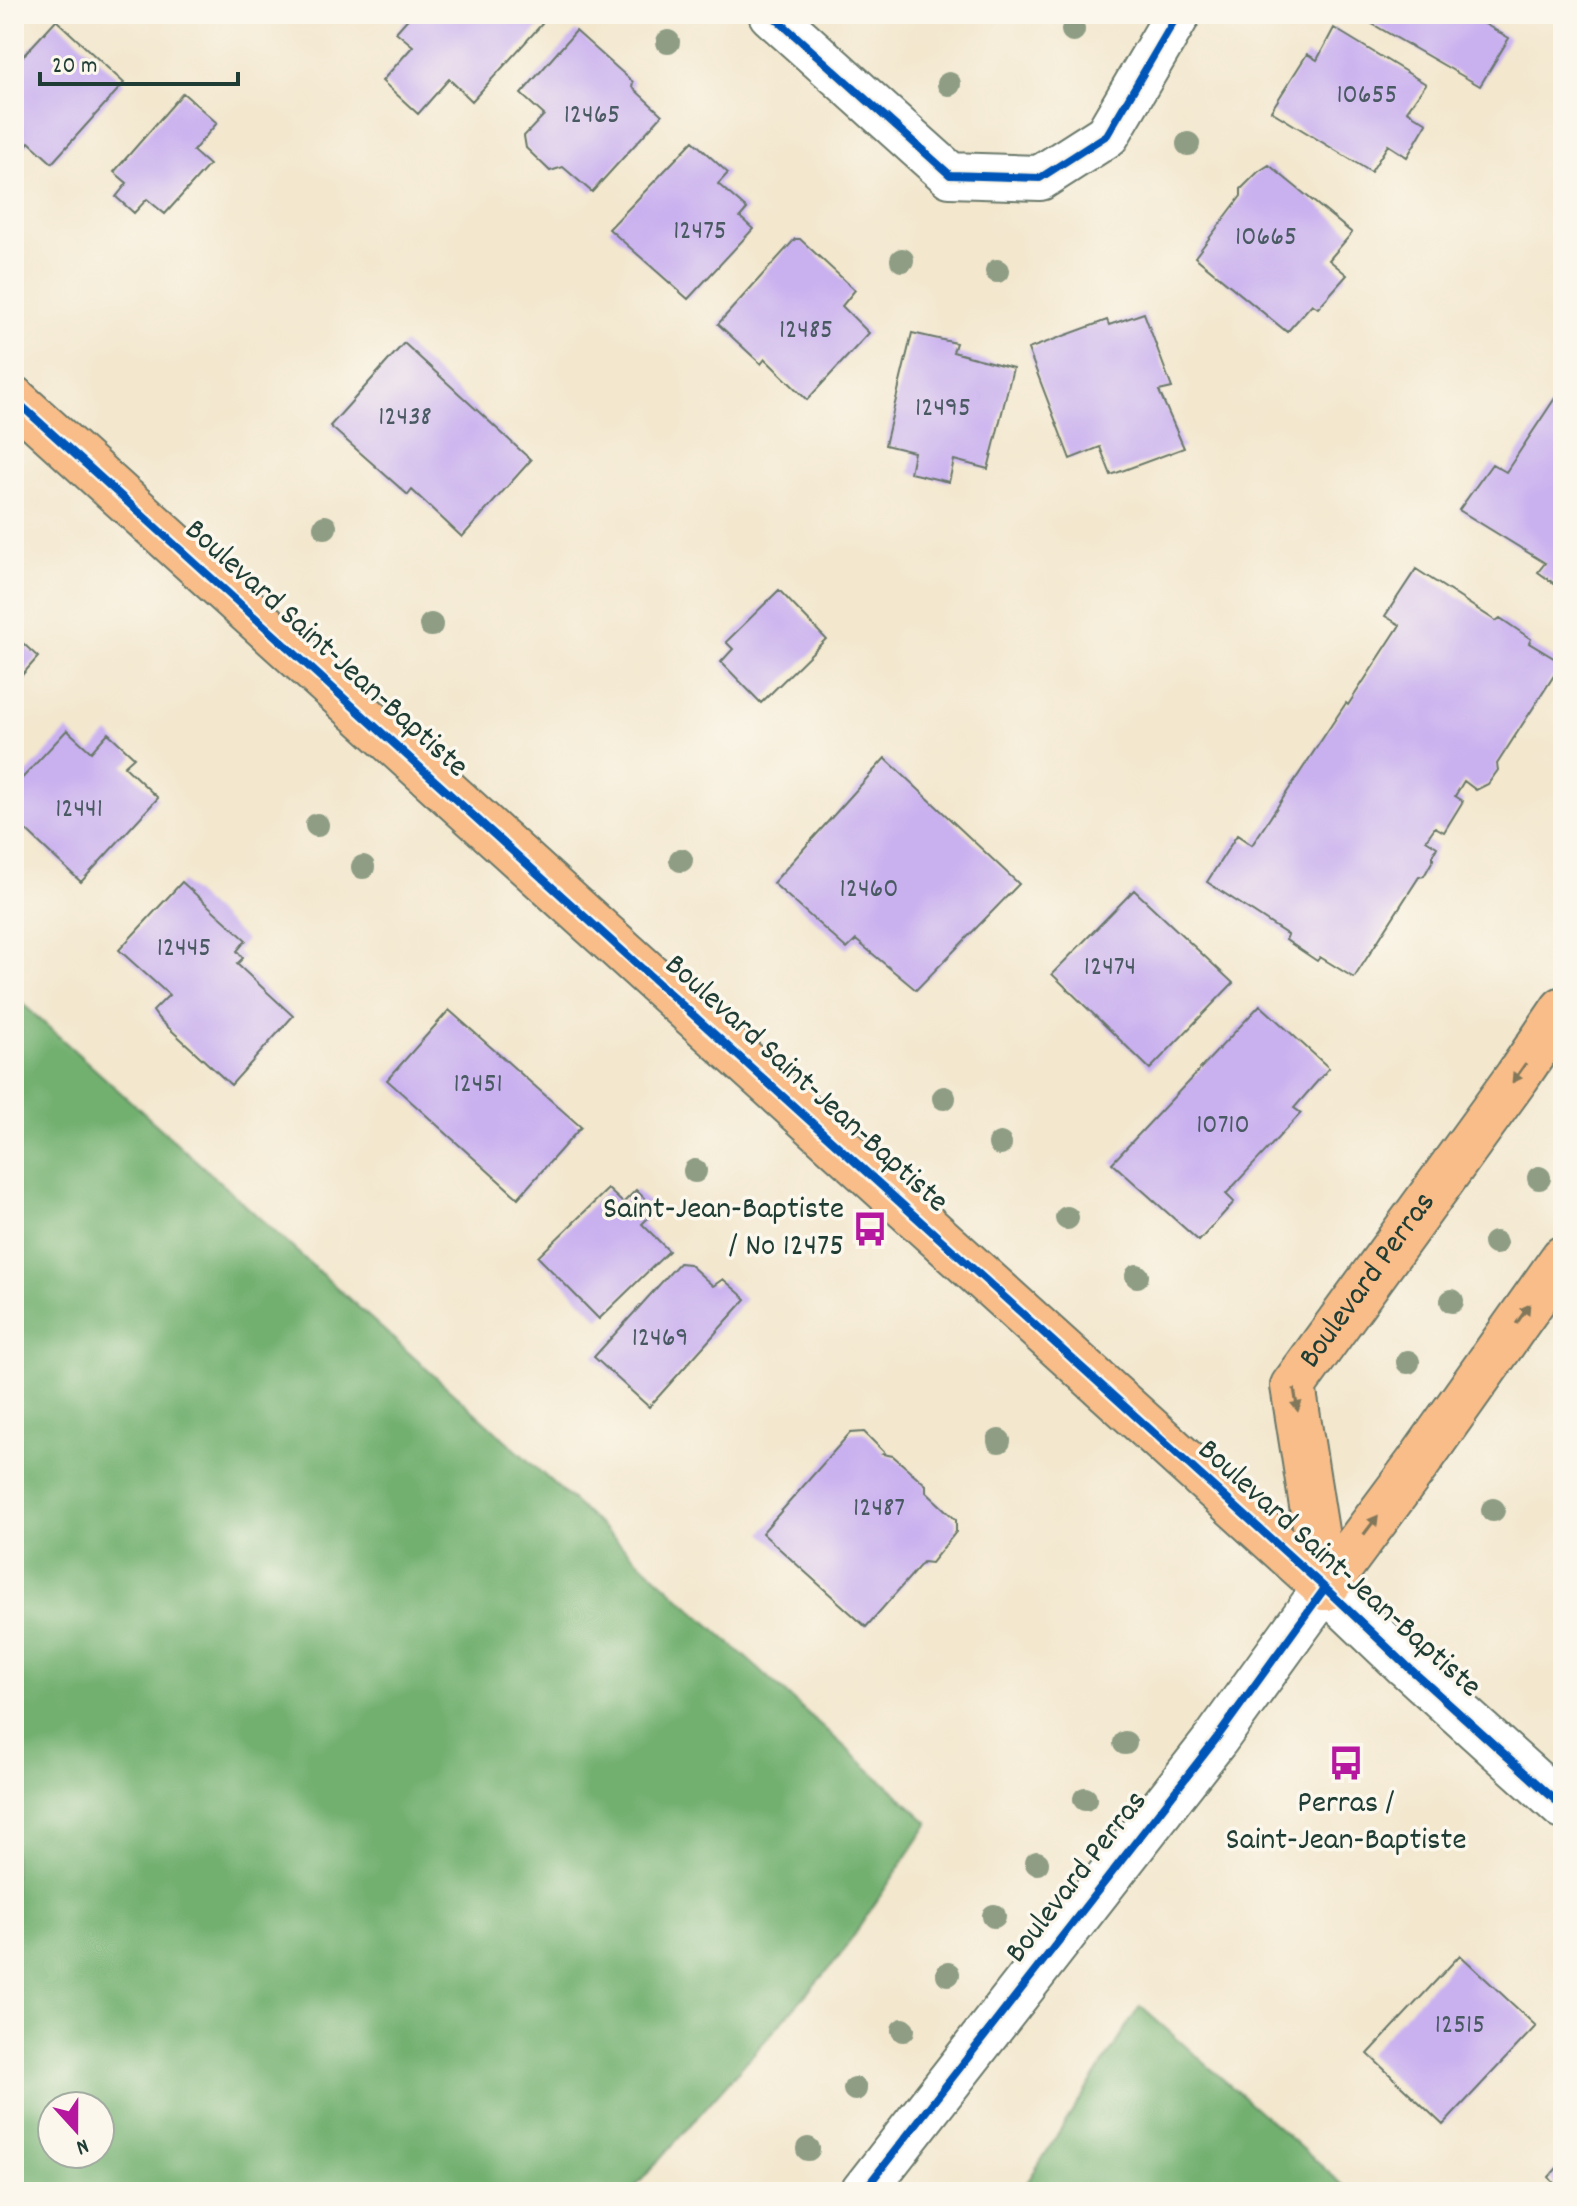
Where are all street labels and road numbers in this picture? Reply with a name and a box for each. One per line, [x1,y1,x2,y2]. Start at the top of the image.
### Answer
street label: Boulevard Saint-Jean-Baptiste [173,510,477,790]
street label: Boulevard Saint-Jean-Baptiste [653,945,957,1225]
street label: Boulevard Perras [1289,1183,1449,1379]
street label: Boulevard Saint-Jean-Baptiste [1186,1430,1490,1710]
street label: Boulevard Perras [996,1782,1160,1974]

